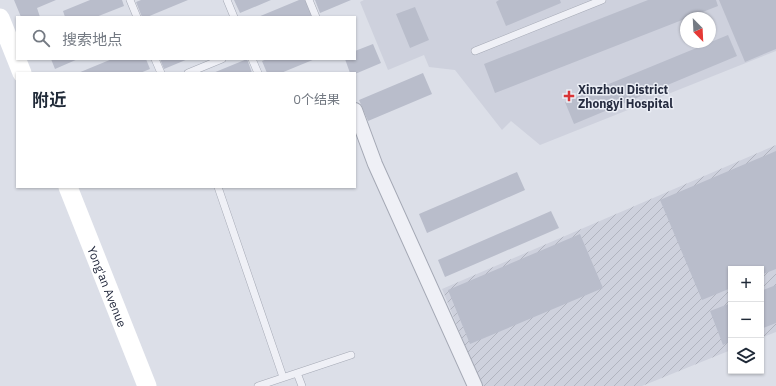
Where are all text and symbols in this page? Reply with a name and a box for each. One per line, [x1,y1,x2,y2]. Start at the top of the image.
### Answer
north arrow [680,12,716,48]
search box [16,16,356,60]
icon: search [30,27,52,49]
text: 搜索地点 [62,30,122,49]
place label: Xinzhou District Zhongyi Hospital [578,82,673,111]
text: 附近 [32,89,66,111]
marker: Xinzhou District Zhongyi Hospital [563,90,575,102]
text: 0个结果 [293,91,340,108]
street label: Yong'an Avenue [85,244,130,329]
map controls [728,266,764,374]
button: + [728,266,764,302]
button: − [728,302,764,338]
button: layers [728,338,764,374]

